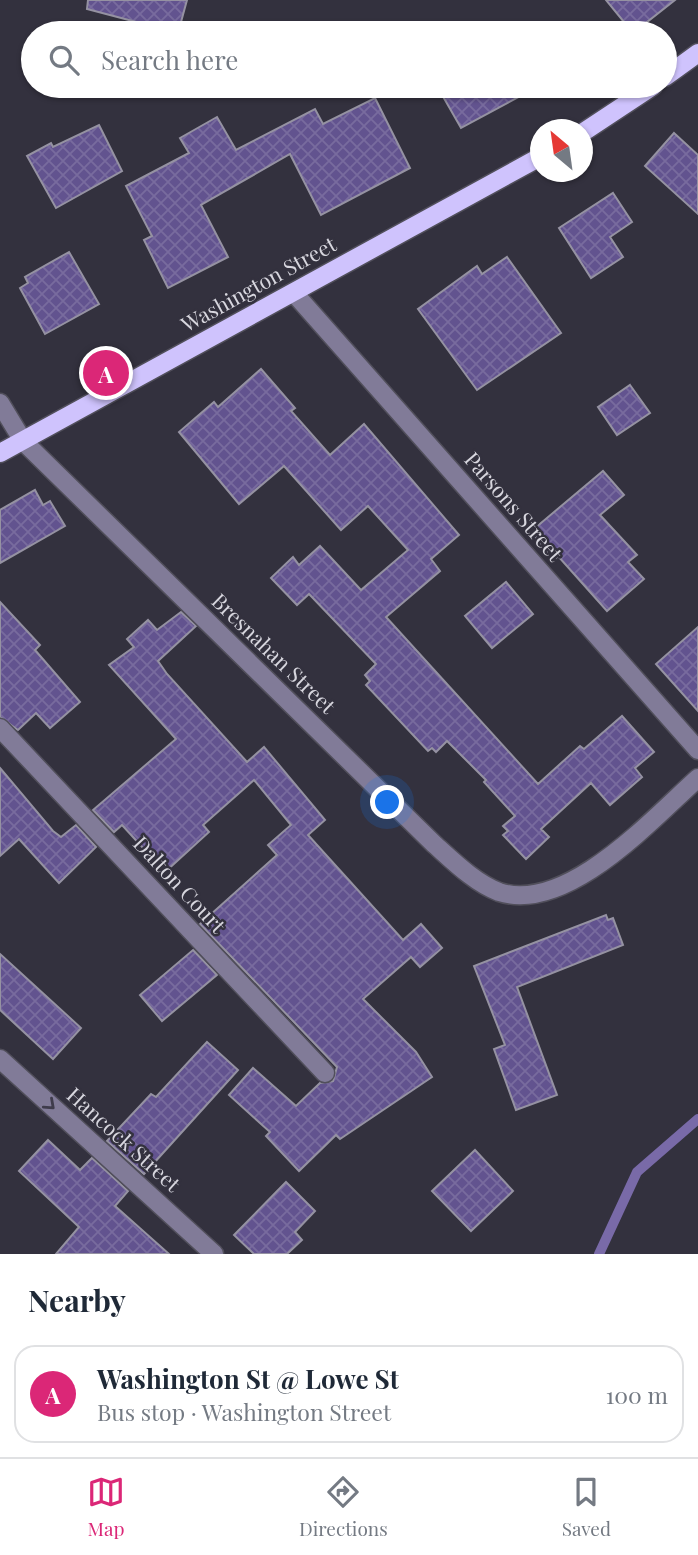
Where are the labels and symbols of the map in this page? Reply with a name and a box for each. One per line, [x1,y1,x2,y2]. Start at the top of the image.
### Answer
north arrow [530,119,593,182]
street label: Washington Street [175,229,341,338]
pin: A [83,347,129,399]
street label: Parsons Street [459,445,570,567]
street label: Bresnahan Street [206,586,343,719]
your location [370,785,404,819]
street label: Dalton Court [128,829,233,939]
street label: Hancock Street [62,1080,187,1197]
one-way arrow [42,1097,55,1109]

